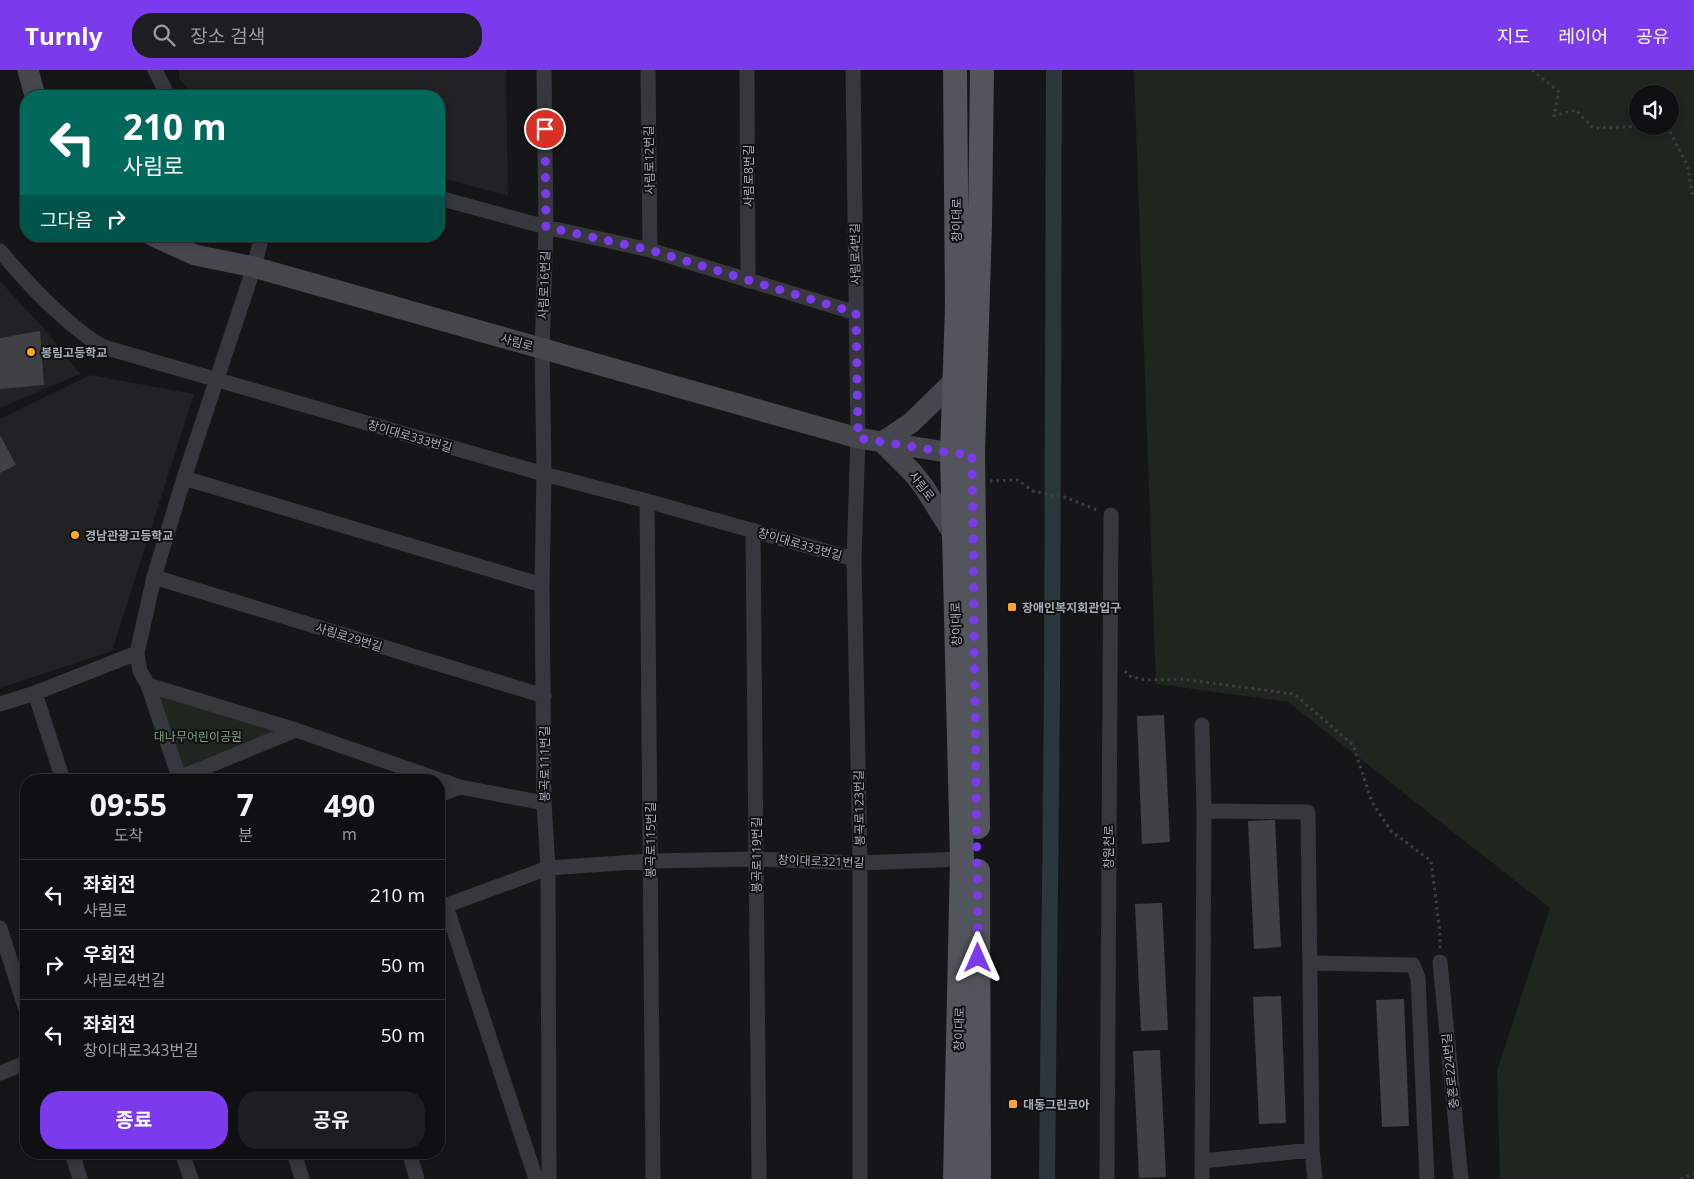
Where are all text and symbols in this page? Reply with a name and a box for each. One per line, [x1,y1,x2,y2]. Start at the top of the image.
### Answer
search box [132,13,482,58]
text: Turnly [25,19,102,52]
icon: search [150,21,178,49]
text: 장소 검색 [190,23,265,49]
text: 지도 [1497,24,1530,48]
text: 레이어 [1558,24,1608,48]
text: 공유 [1636,24,1669,48]
map controls [1629,85,1679,135]
button: sound [1629,85,1679,135]
text: 210 m [123,103,227,150]
pin [524,108,566,150]
icon: left [40,110,105,175]
icon: arrive [531,115,559,143]
street label: 사림로12번길 [640,125,658,195]
street label: 사림로8번길 [740,145,757,207]
text: 사림로 [123,150,184,180]
street label: 창이대로 [948,198,965,242]
icon: right [102,205,130,233]
text: 그다음 [40,207,92,233]
street label: 사림로4번길 [846,223,864,285]
street label: 사림로16번길 [534,250,554,320]
street label: 사림로 [499,329,535,355]
place label: 봉림고등학교 [41,344,107,361]
marker: 봉림고등학교 [25,346,37,358]
street label: 창이대로333번길 [366,416,454,456]
street label: 사림로 [905,468,939,504]
street label: 창이대로333번길 [756,524,844,564]
place label: 경남관광고등학교 [85,527,173,544]
marker: 경남관광고등학교 [69,529,81,541]
place label: 장애인복지회관입구 [1022,599,1121,616]
marker: 장애인복지회관입구 [1006,601,1018,613]
street label: 창이대로 [947,602,965,646]
street label: 사림로29번길 [314,619,384,655]
street label: 봉곡로111번길 [536,726,553,802]
park label: 대나무어린이공원 [154,728,242,745]
street label: 봉곡로123번길 [850,770,868,846]
text: 09:55 [90,784,167,825]
text: 7 [237,784,254,825]
text: 490 [324,785,375,826]
street label: 봉곡로115번길 [642,802,659,878]
street label: 봉곡로119번길 [748,817,765,893]
text: m [342,823,357,845]
text: 도착 [114,824,143,846]
text: 분 [238,824,253,846]
street label: 창원천로 [1100,825,1117,869]
street label: 창이대로321번길 [777,851,865,871]
text: 좌회전 [83,871,135,897]
icon: left [40,881,68,909]
text: 210 m [370,882,425,908]
text: 사림로 [83,899,127,921]
position arrow [951,931,1003,983]
text: 우회전 [83,941,135,967]
icon: right [40,951,68,979]
text: 50 m [381,952,425,978]
text: 사림로4번길 [83,969,166,991]
street label: 창이대로 [950,1007,968,1051]
text: 좌회전 [83,1011,135,1037]
icon: left [40,1021,68,1049]
text: 50 m [381,1022,425,1048]
street label: 충혼로224번길 [1438,1032,1462,1110]
text: 창이대로343번길 [83,1039,199,1061]
button: 종료 [40,1091,228,1149]
button: 공유 [238,1091,425,1149]
place label: 대동그린코아 [1023,1096,1089,1113]
marker: 대동그린코아 [1007,1098,1019,1110]

